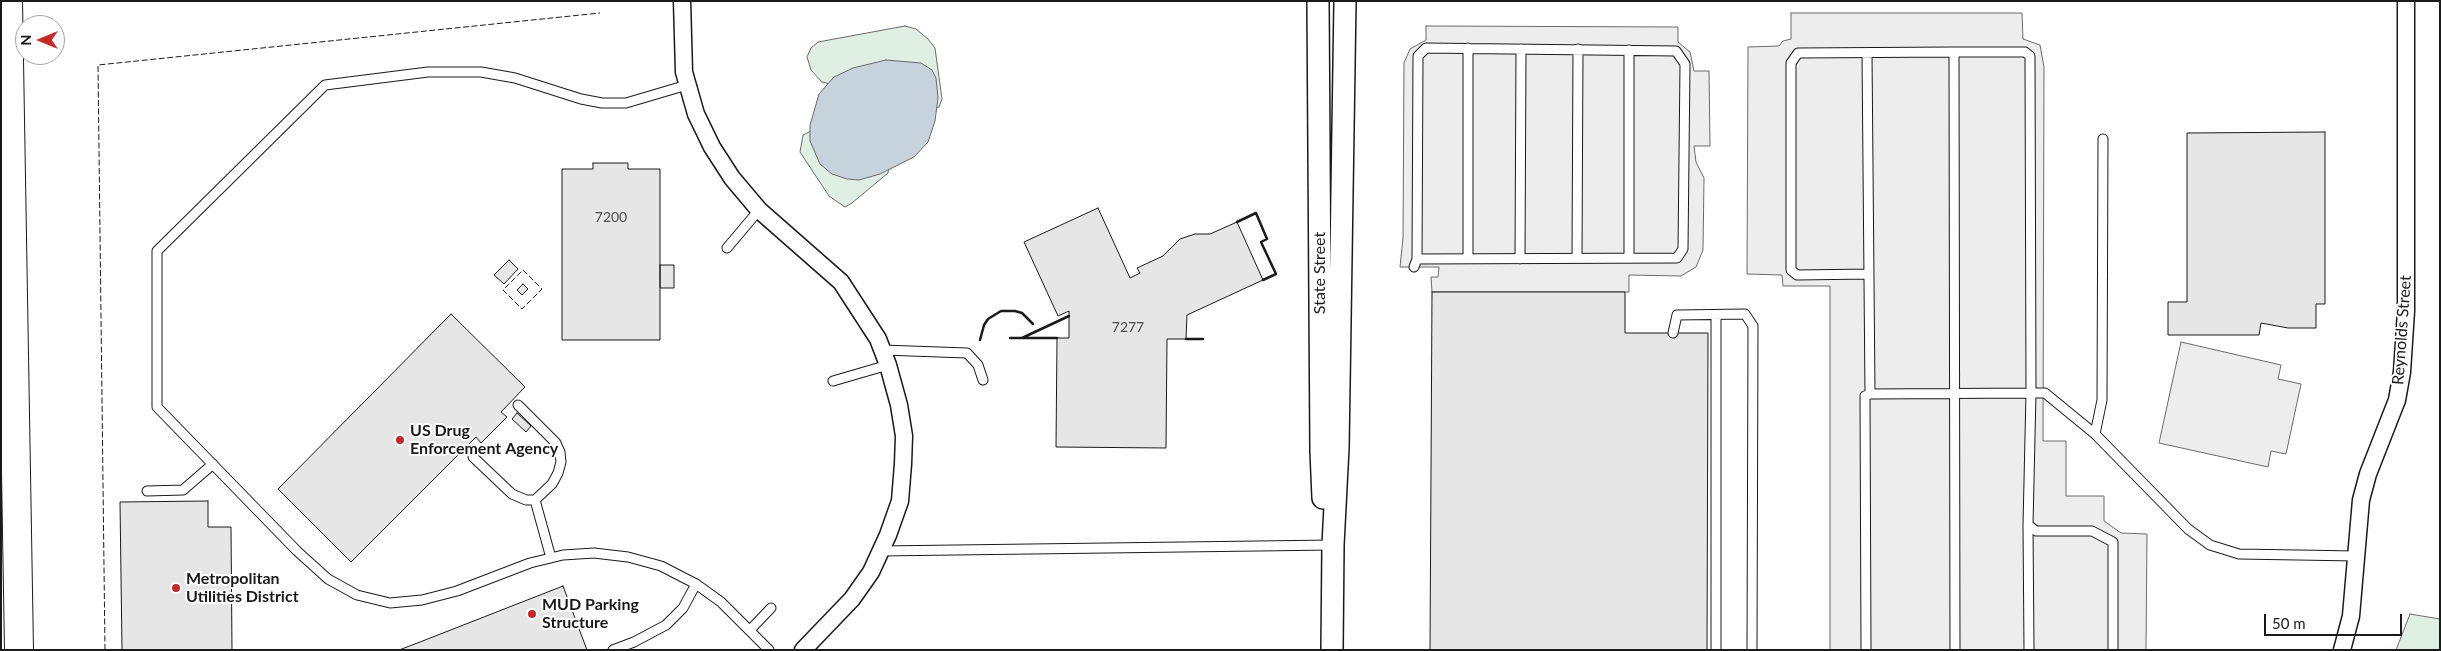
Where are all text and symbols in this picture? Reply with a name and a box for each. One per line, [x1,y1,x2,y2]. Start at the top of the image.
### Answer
north arrow [15,15,65,65]
text: N [17,35,34,45]
house number: 7200 [595,209,627,225]
street label: State Street [1310,232,1330,314]
street label: Reynolds Street [2389,275,2415,385]
house number: 7277 [1112,319,1144,335]
place label: US Drug Enforcement Agency [410,421,558,459]
marker: US Drug Enforcement Agency [394,434,406,446]
place label: Metropolitan Utilities District [186,569,299,607]
marker: Metropolitan Utilities District [170,582,182,594]
place label: MUD Parking Structure [542,595,639,633]
scale bar [2266,604,2404,636]
marker: MUD Parking Structure [526,608,538,620]
text: 50 m [2272,614,2306,632]

